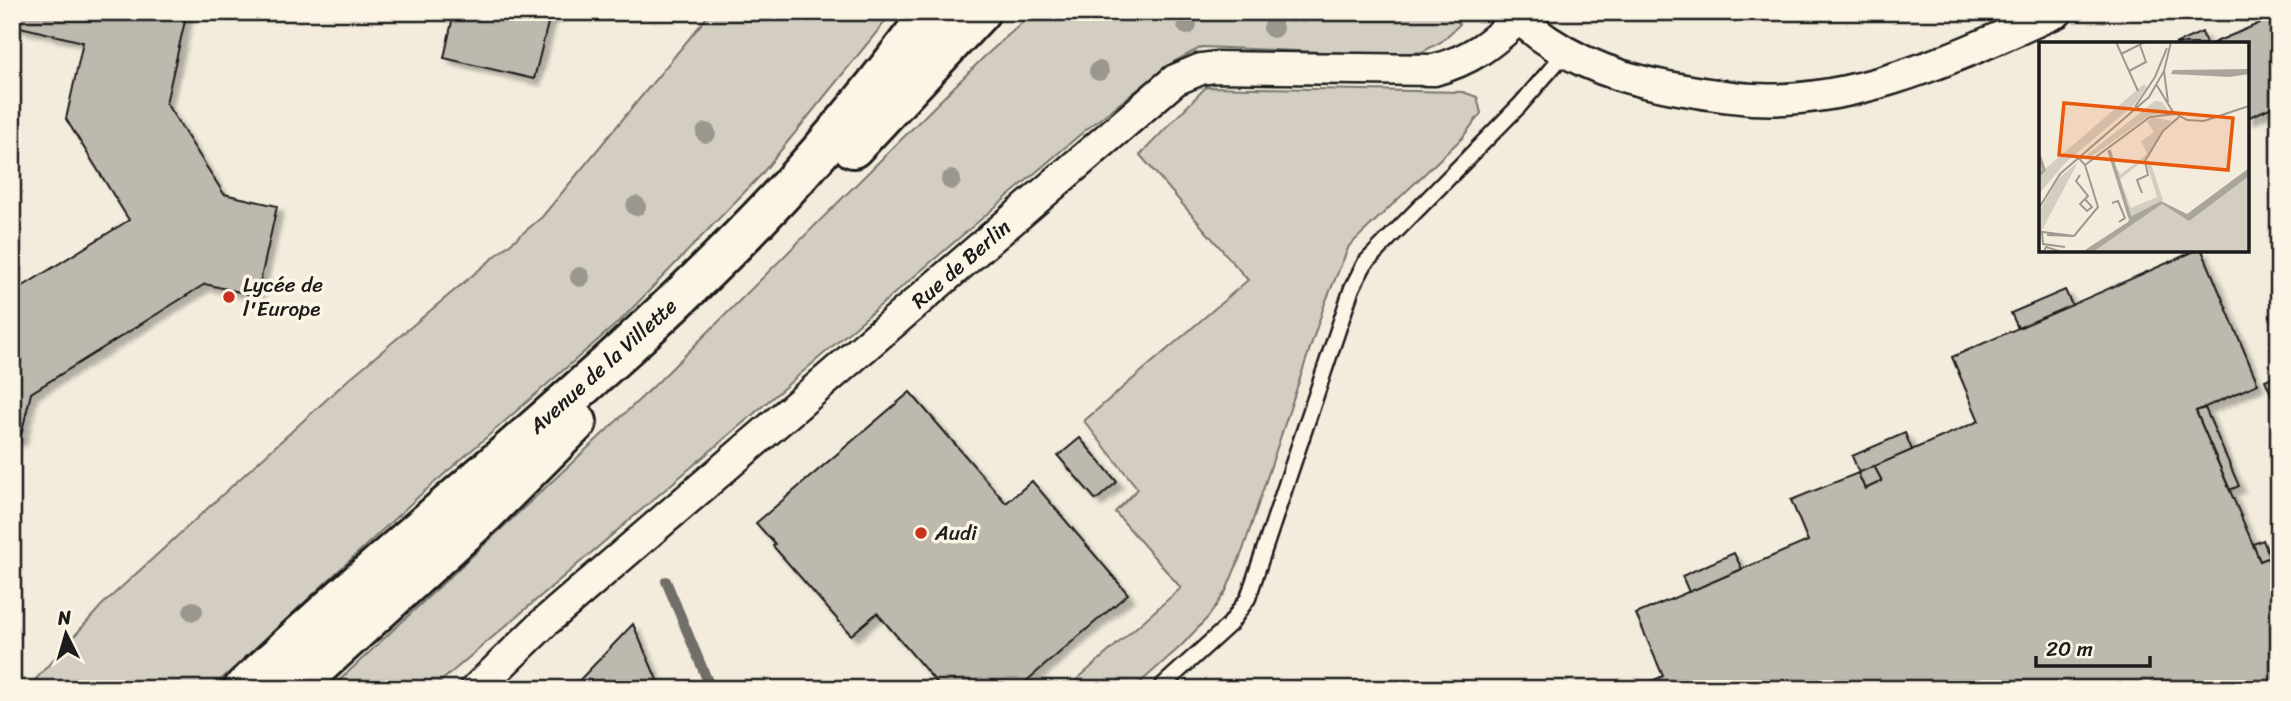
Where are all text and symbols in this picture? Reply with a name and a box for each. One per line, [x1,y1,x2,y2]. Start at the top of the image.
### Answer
inset map [2039,42,2249,252]
street label: Rue de Berlin [902,209,1020,319]
place label: Lycée de l'Europe [243,266,323,328]
street label: Avenue de la Villette [519,288,686,444]
marker: Lycée de l'Europe [221,289,237,305]
place label: Audi [934,514,978,552]
marker: Audi [913,525,929,541]
north arrow [32,600,102,670]
text: N [56,600,73,635]
scale bar [2036,624,2149,668]
text: 20 m [2046,630,2093,668]

